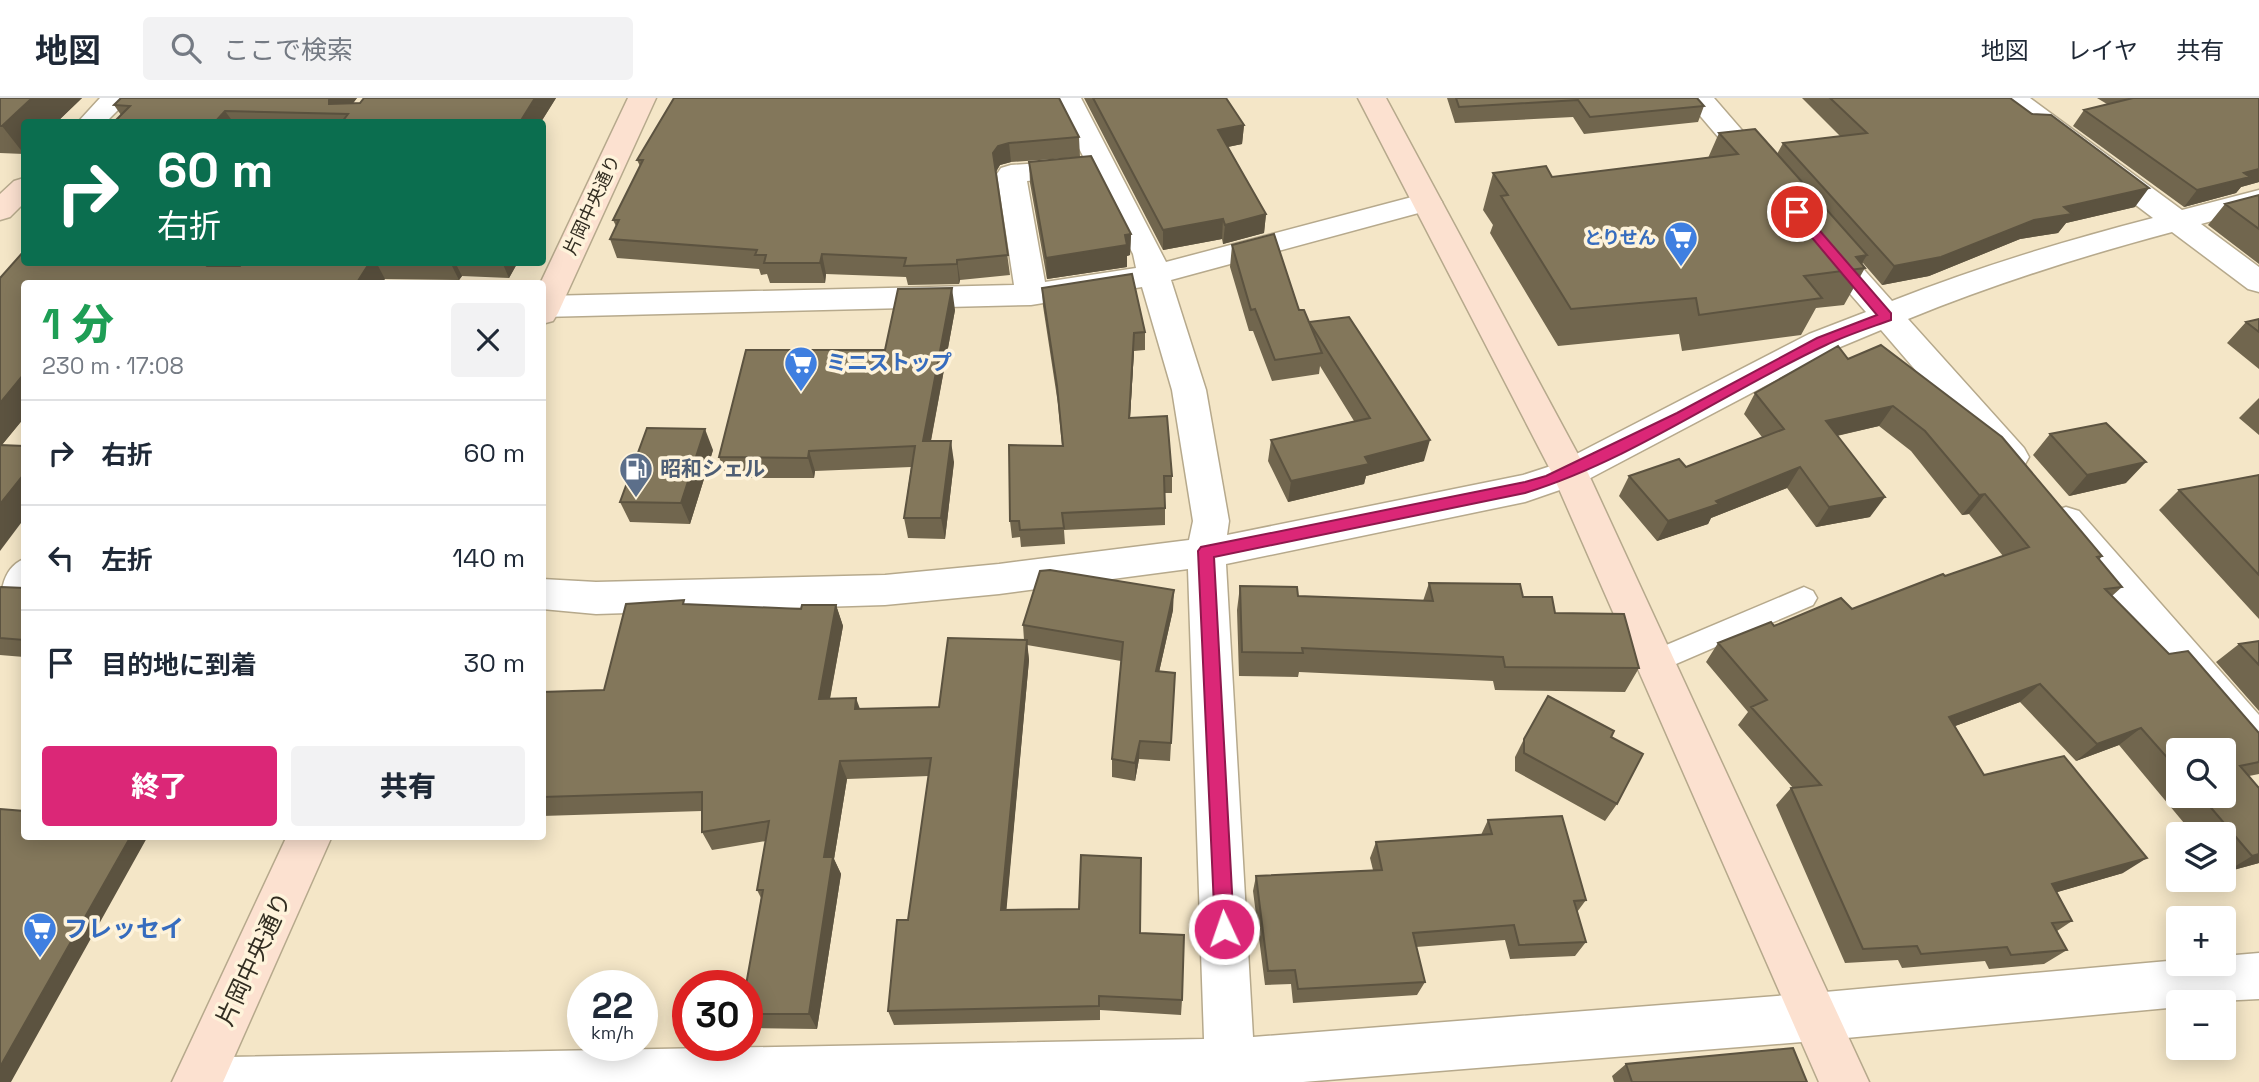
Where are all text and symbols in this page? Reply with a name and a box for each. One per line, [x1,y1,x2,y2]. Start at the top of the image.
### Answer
search box [143,17,633,80]
icon: search [167,29,205,67]
text: 地図 [35,30,101,72]
text: ここで検索 [223,33,353,67]
text: 地図 [1981,35,2029,66]
text: レイヤ [2067,35,2138,66]
text: 共有 [2176,35,2224,66]
text: 60 m [157,139,273,201]
icon: right [42,147,133,238]
street label: 片岡中央通り [558,151,625,259]
pin [1767,182,1827,242]
icon: arrive [1778,193,1816,231]
text: 右折 [157,206,221,246]
supermarket icon: とりせん [1662,219,1700,268]
place label: とりせん [1584,226,1656,249]
text: 1 分 [42,298,114,351]
button: close [451,303,525,377]
supermarket icon: ミニストップ [782,344,820,393]
place label: ミニストップ [826,349,952,376]
text: 230 m · 17:08 [42,351,184,381]
icon: right [42,434,80,472]
text: 60 m [463,436,525,470]
text: 右折 [101,438,153,472]
fuel station icon: 昭和シェル [617,450,655,499]
place label: 昭和シェル [660,455,765,482]
icon: left [42,539,80,577]
text: 140 m [452,541,525,575]
text: 左折 [101,543,153,577]
icon: arrive [42,644,80,682]
text: 30 m [464,646,525,680]
text: 目的地に到着 [101,648,257,682]
map controls [2166,738,2236,1060]
button: search [2166,738,2236,808]
button: 終了 [42,746,277,826]
button: 共有 [291,746,525,826]
button: layers [2166,822,2236,892]
street label: 片岡中央通り [209,887,298,1031]
position arrow [1187,892,1261,966]
button: + [2166,906,2236,976]
supermarket icon: フレッセイ [21,910,59,959]
place label: フレッセイ [64,913,184,944]
speed limit sign: 30 [672,970,763,1061]
text: 22 [592,984,633,1028]
button: − [2166,990,2236,1060]
text: km/h [591,1021,634,1044]

